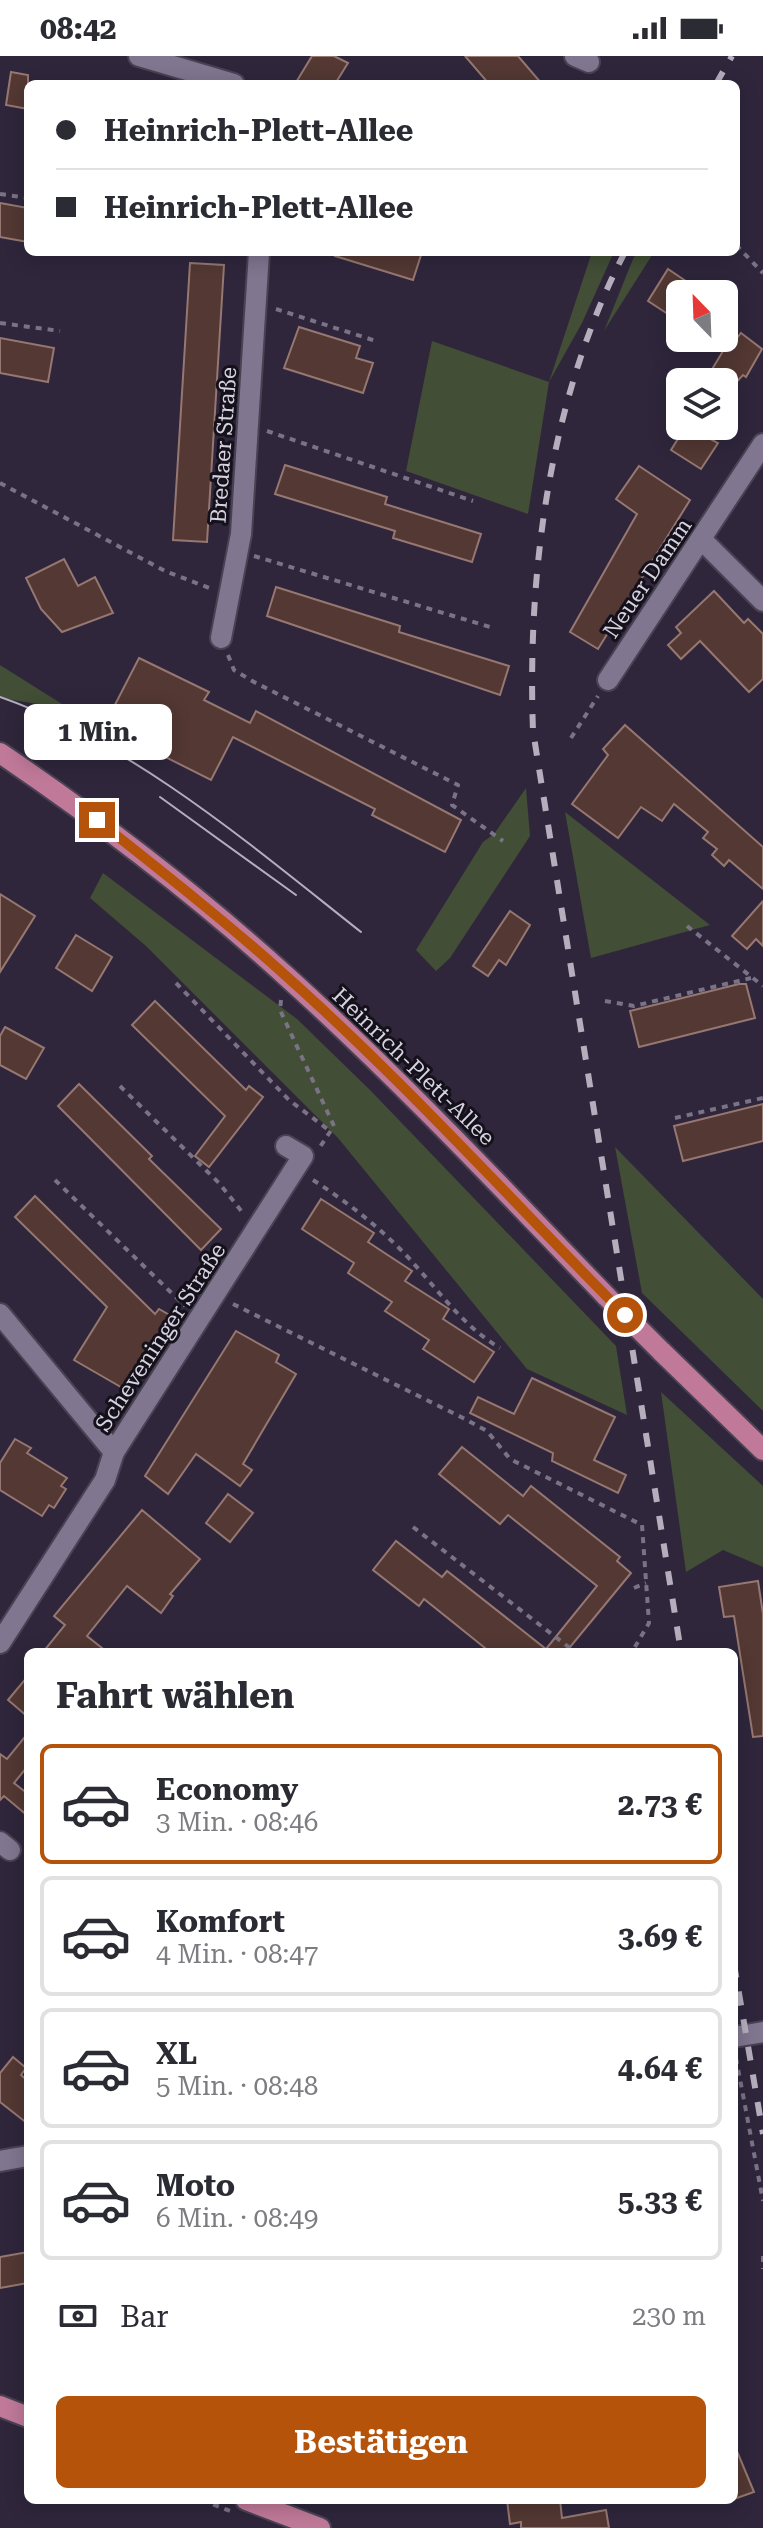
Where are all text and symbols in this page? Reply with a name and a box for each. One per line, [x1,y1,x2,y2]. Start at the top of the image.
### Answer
text: 08:42 [40,11,117,46]
text: Heinrich-Plett-Allee [104,113,413,148]
text: Heinrich-Plett-Allee [104,190,413,225]
north arrow [666,280,738,352]
map controls [666,280,738,440]
street label: Bredaer Straße [206,366,241,524]
button: layers [666,368,738,440]
street label: Neuer Damm [598,514,697,643]
callout: 1 Min. [23,704,171,760]
text: 1 Min. [58,717,138,747]
route end [79,802,115,838]
street label: Heinrich-Plett-Allee [327,982,500,1150]
street label: Scheveninger Straße [90,1239,231,1436]
route start [607,1297,643,1333]
text: Fahrt wählen [56,1675,294,1717]
icon: car [60,1768,132,1840]
text: Economy [156,1772,298,1807]
text: 2.73 € [618,1787,702,1822]
text: 3 Min. · 08:46 [156,1807,318,1837]
icon: car [60,1900,132,1972]
text: Komfort [156,1904,285,1939]
text: 3.69 € [618,1919,702,1954]
text: 4 Min. · 08:47 [156,1939,318,1969]
icon: car [60,2032,132,2104]
text: XL [156,2036,197,2071]
text: 4.64 € [618,2051,702,2086]
text: 5 Min. · 08:48 [156,2071,318,2101]
icon: car [60,2164,132,2236]
text: Moto [156,2168,235,2203]
text: 5.33 € [618,2183,702,2218]
text: 6 Min. · 08:49 [156,2203,318,2233]
icon: cash [56,2294,100,2338]
text: Bar [120,2299,169,2334]
text: 230 m [632,2301,706,2331]
button: Bestätigen [56,2396,706,2488]

